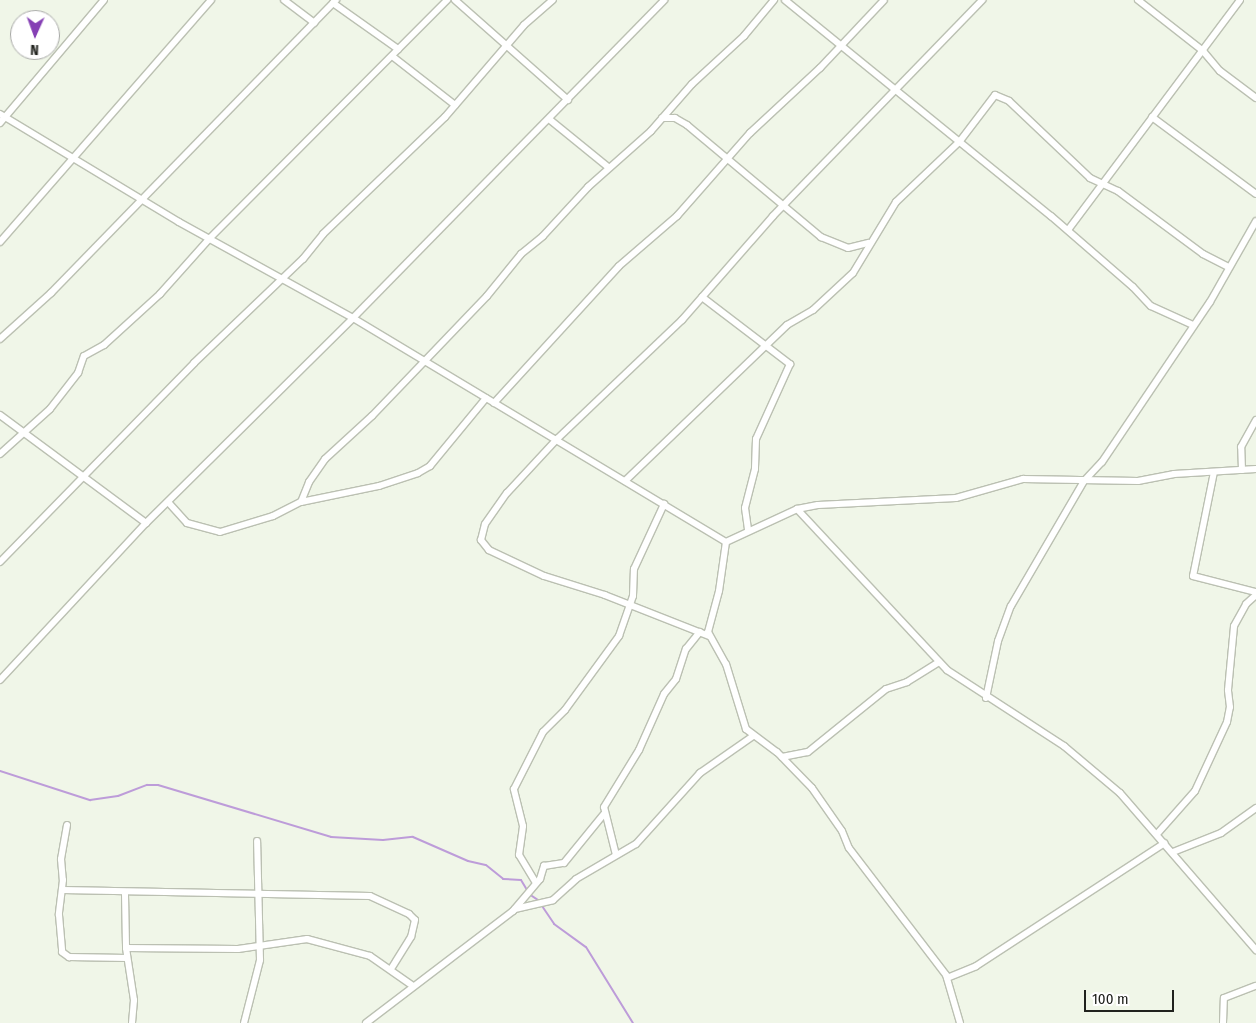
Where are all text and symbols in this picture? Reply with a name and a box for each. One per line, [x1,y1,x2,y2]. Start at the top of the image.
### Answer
north arrow [10,10,60,60]
text: N [30,41,39,58]
scale bar [1086,980,1176,1012]
text: 100 m [1092,990,1129,1008]

